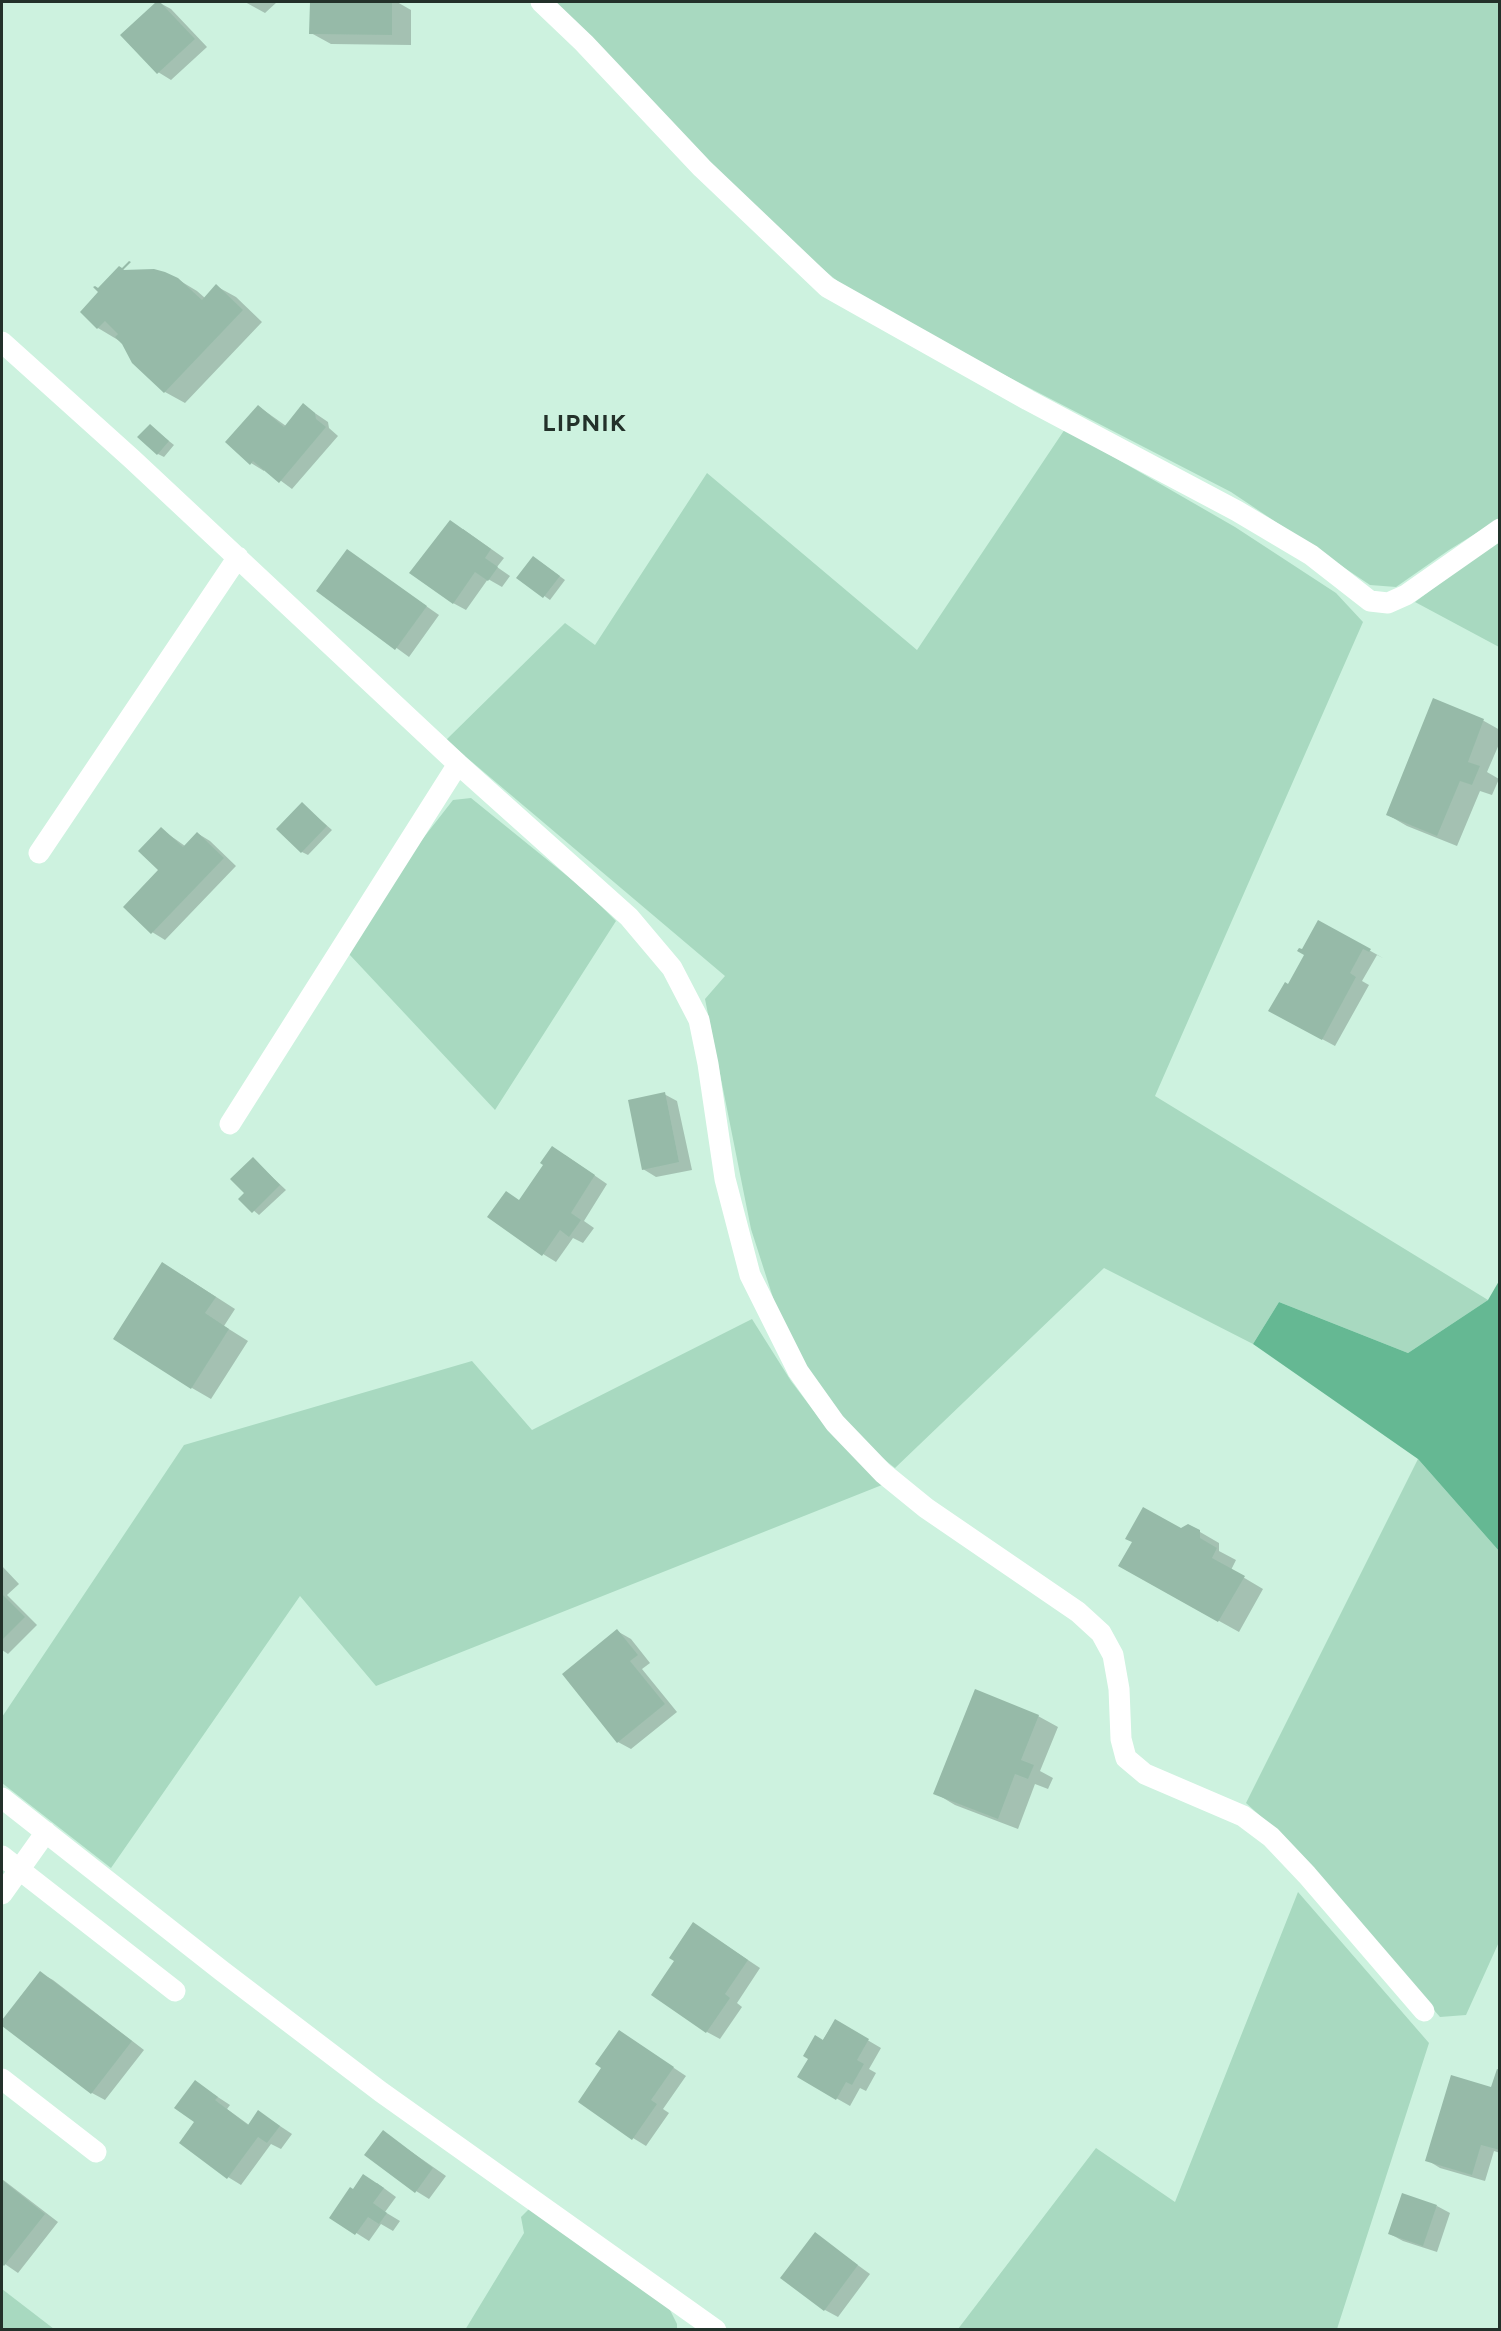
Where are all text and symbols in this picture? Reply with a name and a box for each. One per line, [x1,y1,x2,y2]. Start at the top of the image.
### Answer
district label: LIPNIK [543,410,627,438]

